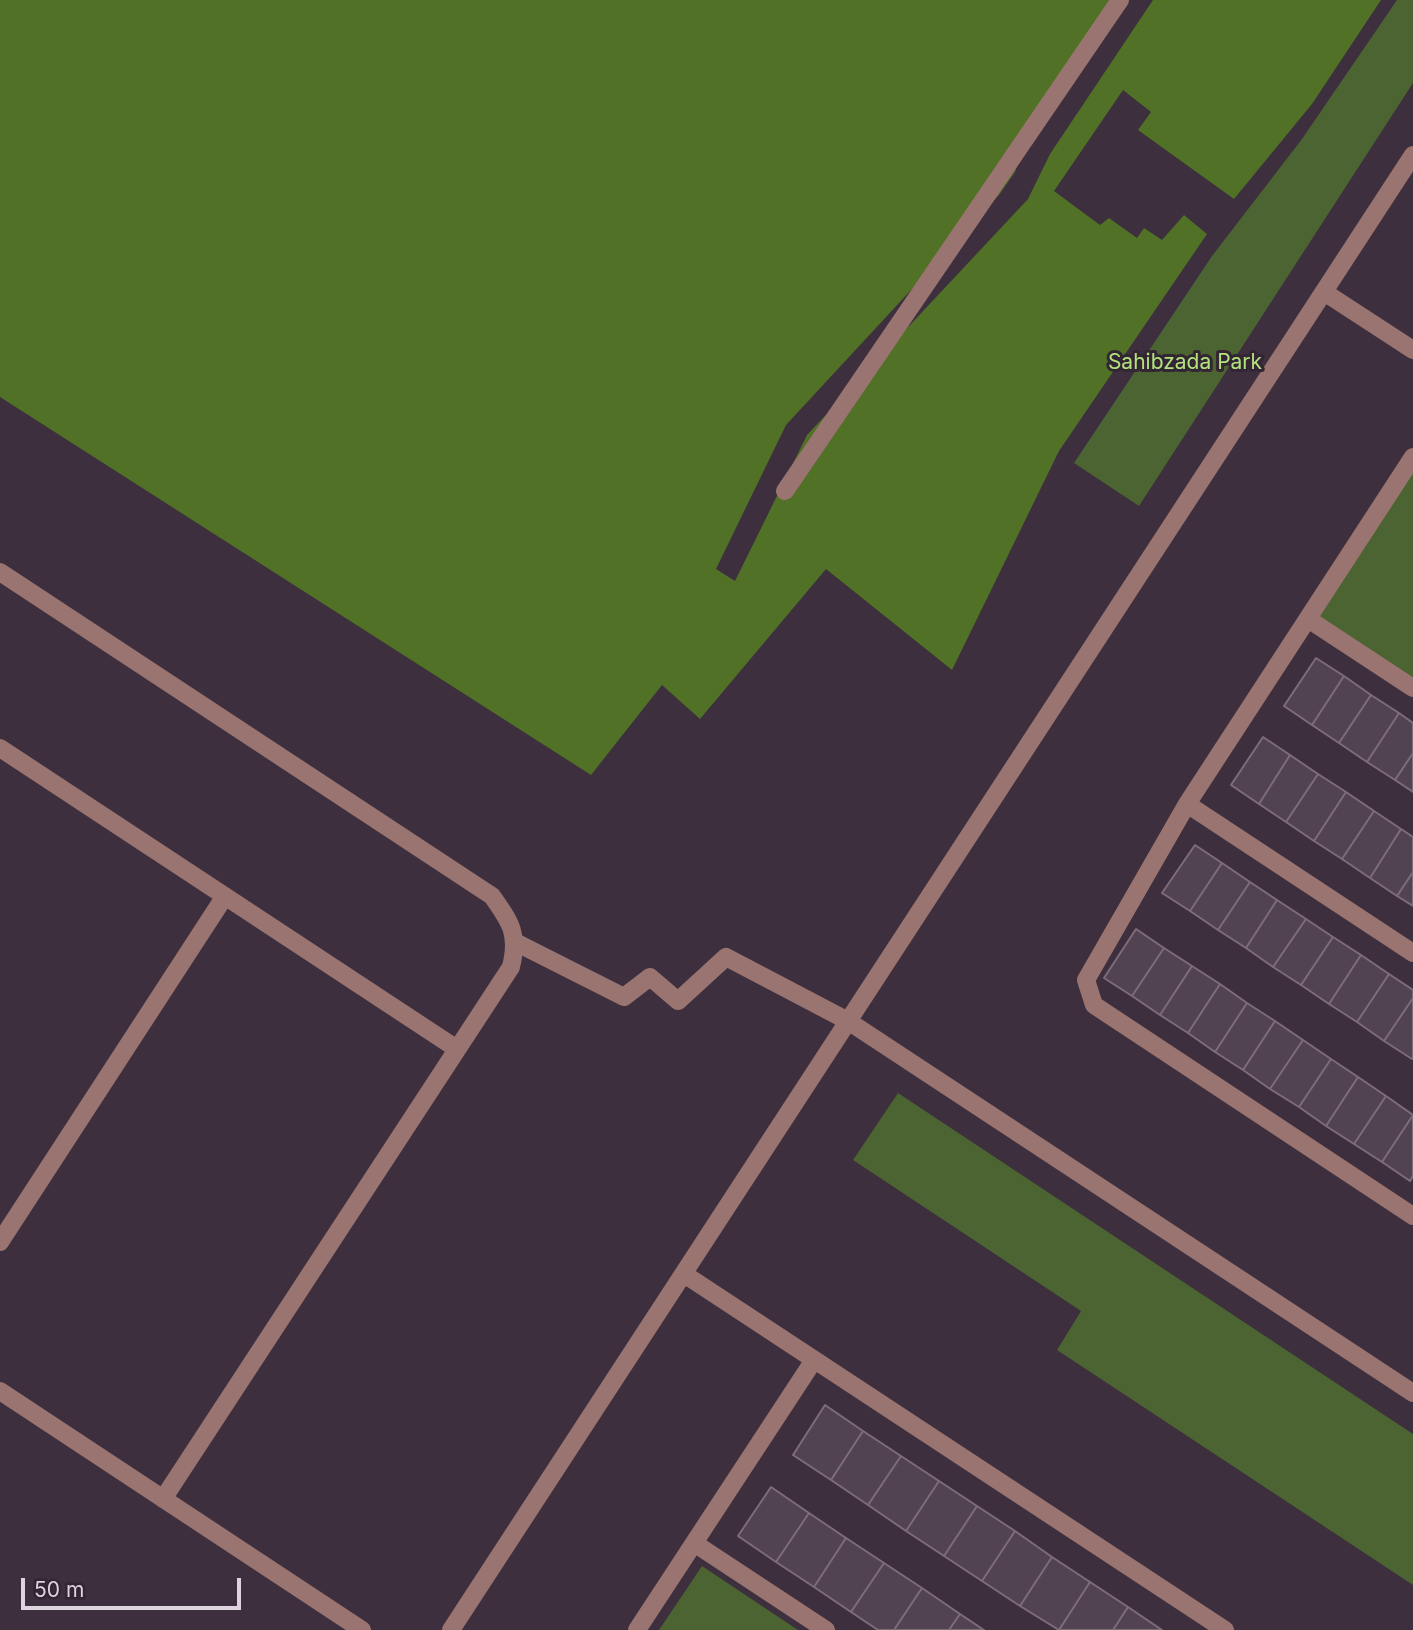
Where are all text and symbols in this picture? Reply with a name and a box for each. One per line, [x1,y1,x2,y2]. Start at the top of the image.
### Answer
park label: Sahibzada Park [1108,350,1262,376]
scale bar [24,1564,245,1608]
text: 50 m [34,1577,84,1602]

